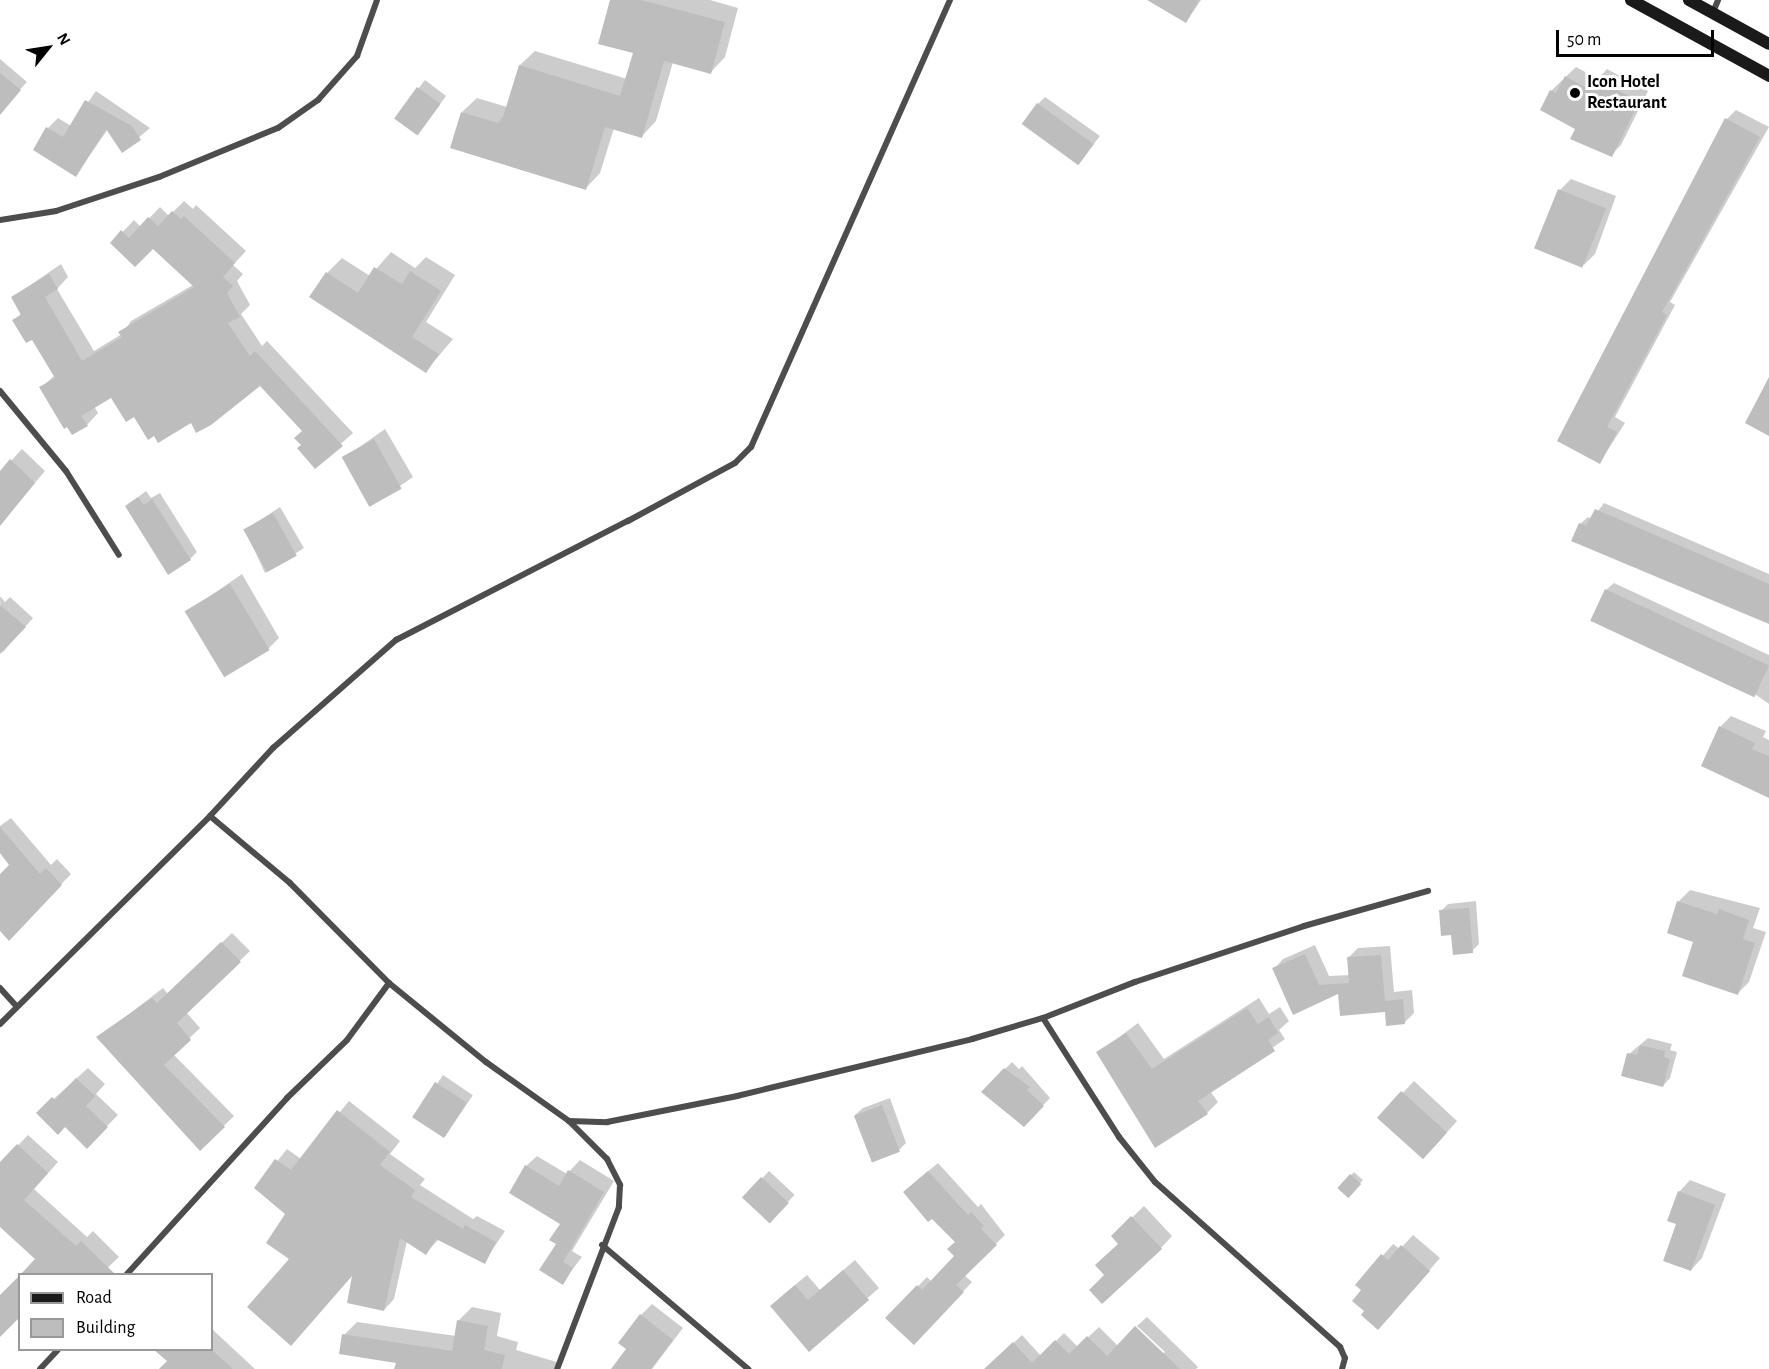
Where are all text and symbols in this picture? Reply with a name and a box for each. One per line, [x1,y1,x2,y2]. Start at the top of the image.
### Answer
north arrow [18,18,78,78]
scale bar [1559,18,1716,56]
text: N [54,30,73,48]
text: 50 m [1567,31,1601,49]
place label: Icon Hotel Restaurant [1587,72,1667,115]
marker: Icon Hotel Restaurant [1568,86,1582,100]
legend [18,1273,213,1351]
text: Road [76,1289,112,1307]
text: Building [76,1319,135,1337]

